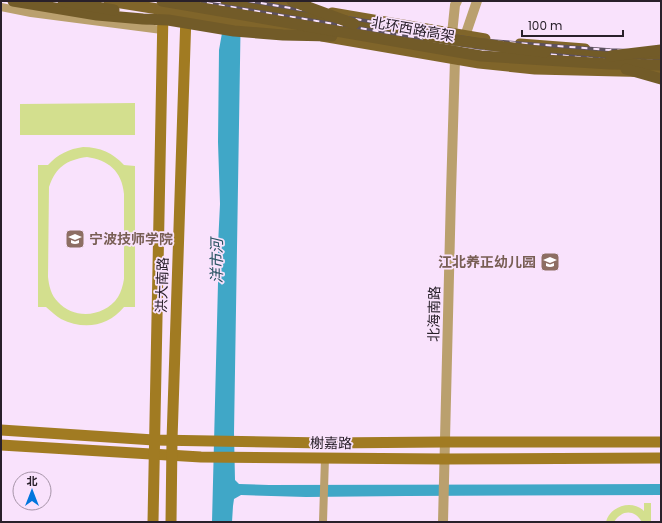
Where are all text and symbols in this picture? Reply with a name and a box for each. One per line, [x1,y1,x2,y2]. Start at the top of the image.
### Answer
street label: 北环西路高架 [370,12,456,46]
scale bar [522,12,623,38]
text: 100 m [528,17,562,34]
school or university icon: 宁波技师学院 [64,228,86,250]
place label: 宁波技师学院 [89,229,173,249]
water label: 洋市河 [206,236,227,284]
school or university icon: 江北养正幼儿园 [539,251,561,273]
place label: 江北养正幼儿园 [438,252,536,272]
street label: 洪大南路 [151,257,173,313]
street label: 北海南路 [424,286,444,342]
street label: 榭嘉路 [310,433,352,453]
north arrow [12,471,52,511]
text: 北 [27,473,38,489]

